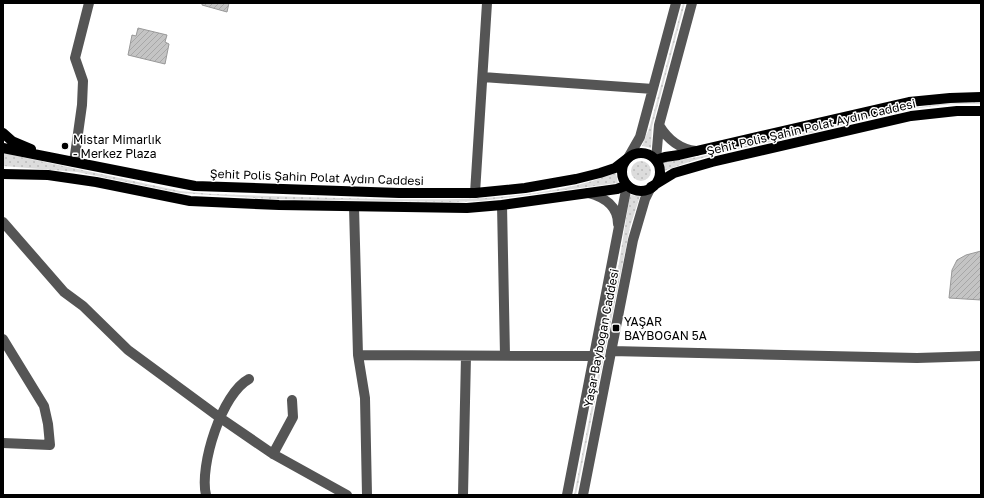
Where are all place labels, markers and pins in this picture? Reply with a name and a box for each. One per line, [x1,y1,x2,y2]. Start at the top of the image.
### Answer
place label: Mistar Mimarlık - Merkez Plaza [73,132,162,161]
marker: Mistar Mimarlık - Merkez Plaza [60,141,70,151]
place label: YAŞAR BAYBOĞAN 5A [624,314,707,343]
marker: YAŞAR BAYBOĞAN 5A [611,323,621,333]

